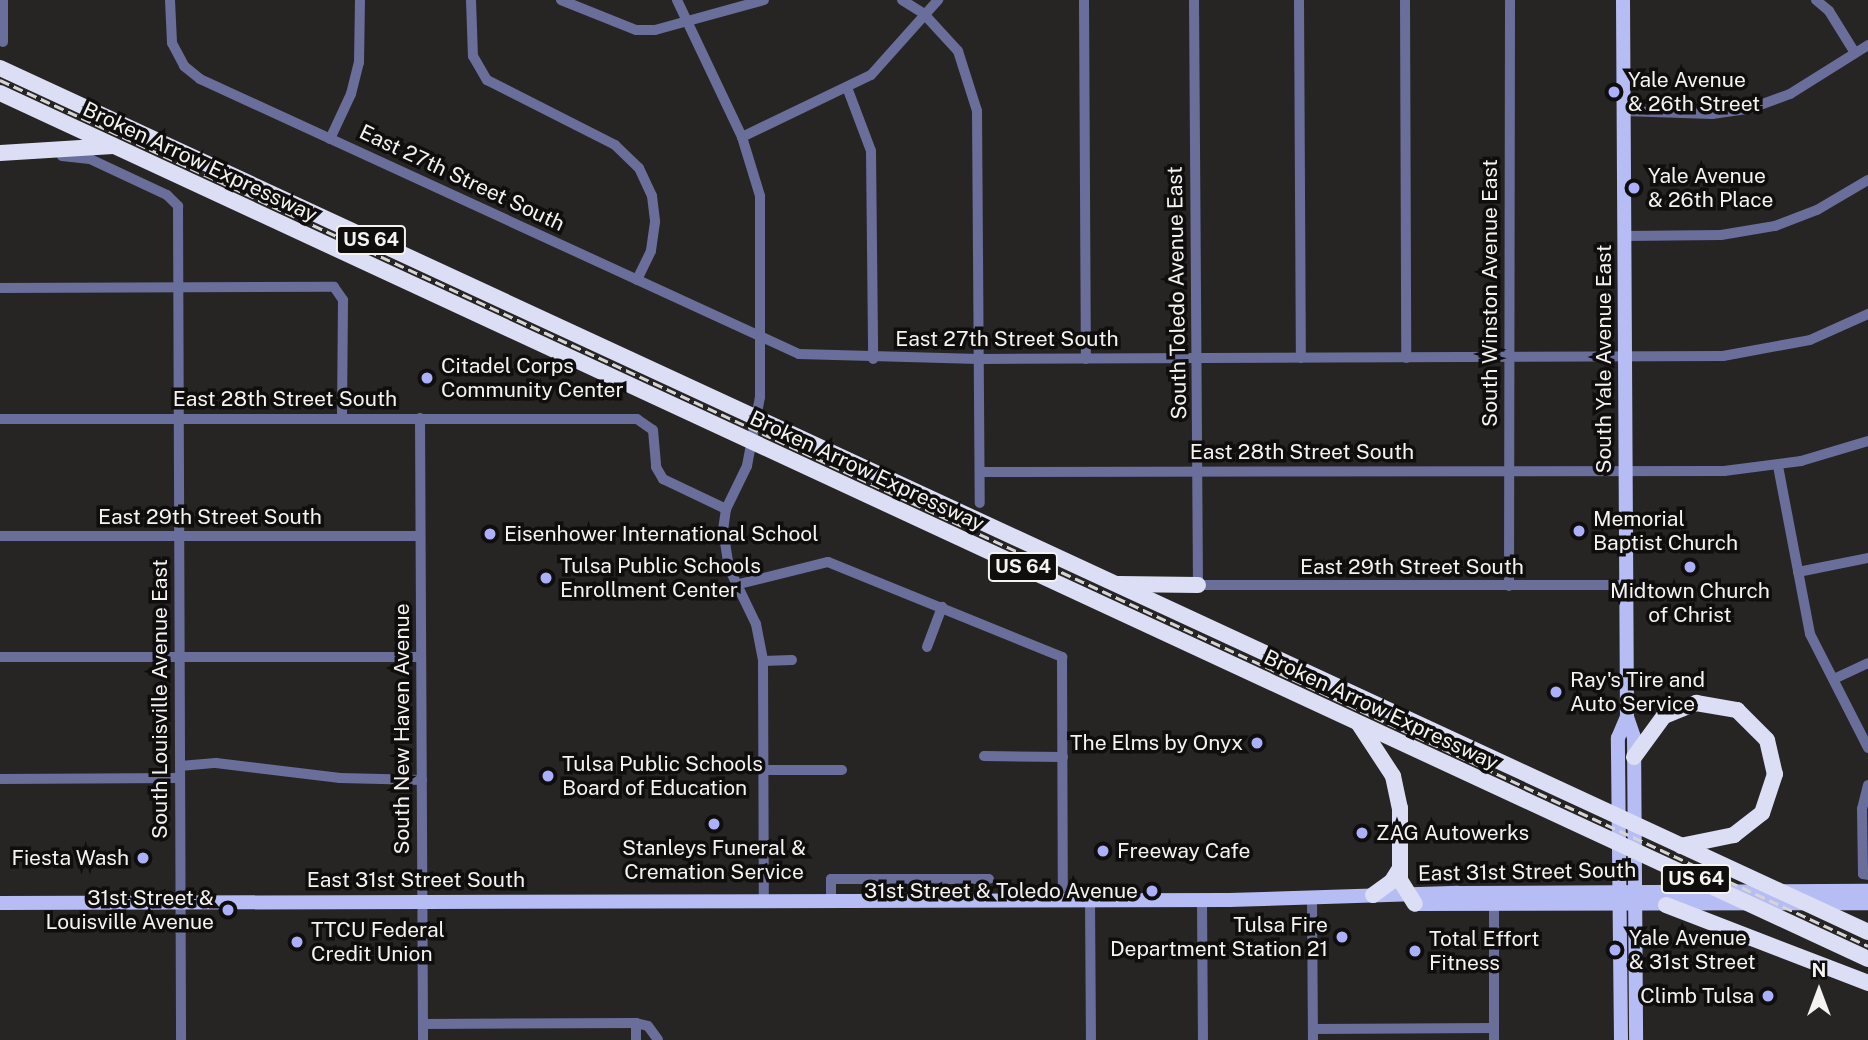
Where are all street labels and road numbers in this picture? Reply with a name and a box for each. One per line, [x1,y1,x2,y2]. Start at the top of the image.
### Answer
street label: Broken Arrow Expressway [79,97,321,227]
street label: East 27th Street South [355,119,569,237]
street label: South Winston Avenue East [1477,159,1503,427]
street label: South Toledo Avenue East [1162,166,1192,420]
road number: US 64 [334,224,408,256]
street label: South Yale Avenue East [1591,244,1617,474]
street label: East 27th Street South [895,326,1119,352]
street label: East 28th Street South [173,386,397,412]
street label: Broken Arrow Expressway [746,406,988,536]
street label: East 28th Street South [1190,439,1414,465]
street label: East 29th Street South [98,504,322,530]
road number: US 64 [986,552,1060,582]
street label: East 29th Street South [1300,554,1524,580]
street label: South Louisville Avenue East [147,559,173,839]
street label: South New Haven Avenue [389,603,415,855]
street label: Broken Arrow Expressway [1260,645,1502,775]
street label: East 31st Street South [1418,857,1636,887]
road number: US 64 [1659,864,1733,894]
street label: East 31st Street South [307,867,525,893]

